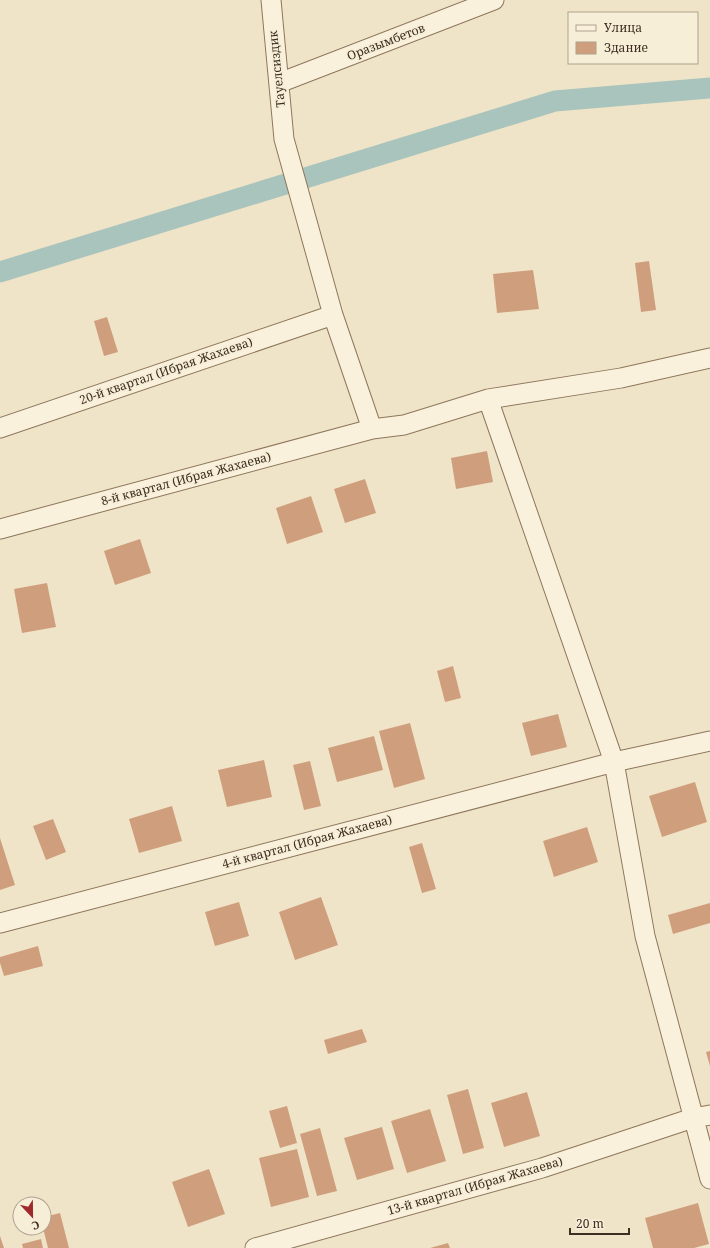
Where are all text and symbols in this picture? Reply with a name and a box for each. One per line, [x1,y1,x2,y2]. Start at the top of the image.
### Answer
legend [568,12,698,64]
street label: Оразымбетов [344,19,428,64]
text: Улица [604,19,642,36]
street label: Тауелсиздик [264,29,289,108]
text: Здание [604,39,648,56]
street label: 20-й квартал (Ибрая Жахаева) [77,333,255,408]
street label: 8-й квартал (Ибрая Жахаева) [99,448,273,509]
street label: 4-й квартал (Ибрая Жахаева) [220,811,394,872]
street label: 13-й квартал (Ибрая Жахаева) [385,1152,565,1219]
north arrow [12,1196,52,1236]
scale bar [570,1210,629,1236]
text: 20 m [576,1215,604,1232]
text: С [30,1217,42,1234]

